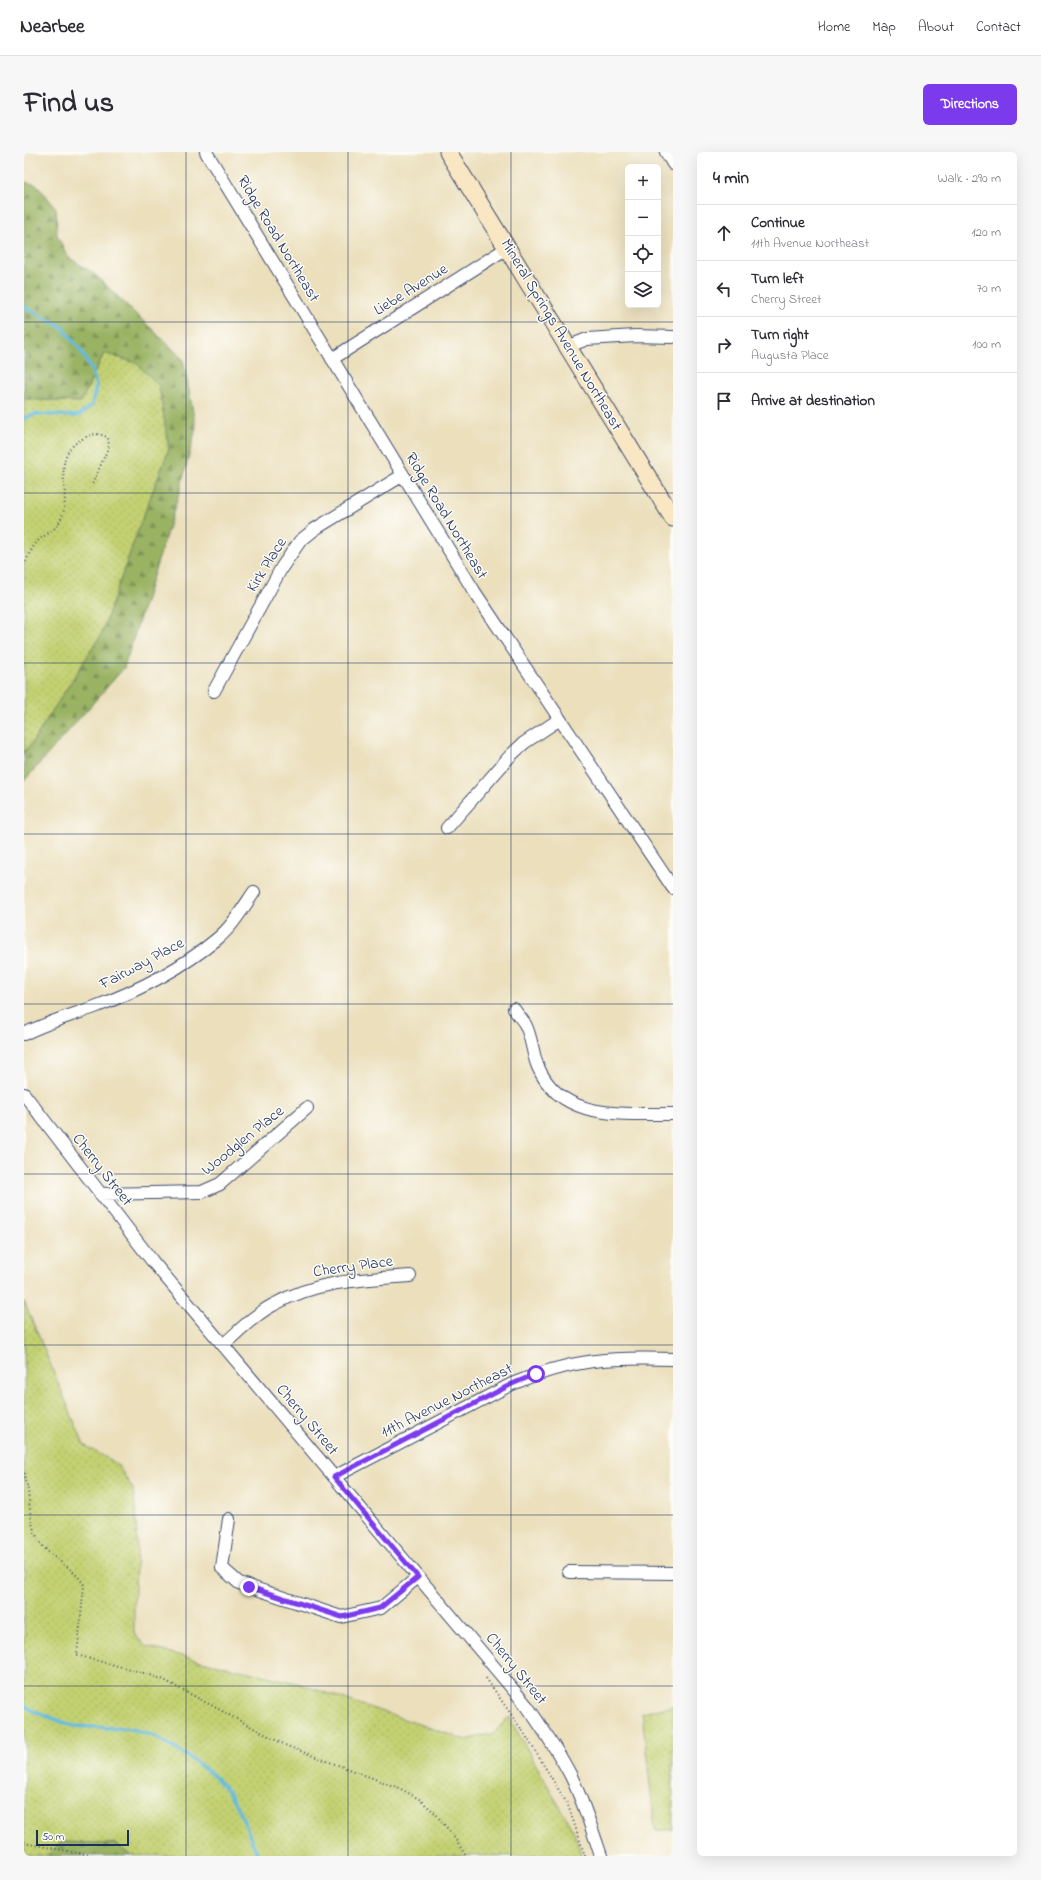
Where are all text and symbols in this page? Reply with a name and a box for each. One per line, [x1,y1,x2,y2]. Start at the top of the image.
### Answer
text: Nearbee [20,14,85,41]
text: Home [818,17,850,38]
text: Map [872,17,896,38]
text: About [918,17,954,38]
text: Contact [976,17,1021,38]
text: Find us [24,84,114,125]
button: Directions [923,84,1017,125]
map controls [625,164,661,308]
button: + [625,164,661,200]
text: 4 min [713,166,749,191]
text: Walk · 290 m [937,169,1001,188]
street label: Ridge Road Northeast [231,171,326,308]
button: − [625,200,661,236]
text: Continue [751,212,805,234]
icon: ahead [713,222,735,244]
text: 120 m [971,223,1001,242]
street label: Mineral Springs Avenue Northeast [494,234,628,436]
text: 11th Avenue Northeast [751,234,869,253]
button: locate [625,236,661,272]
street label: Liebe Avenue [369,257,453,322]
text: Turn left [751,268,804,290]
button: layers [625,272,661,308]
icon: left [713,278,735,300]
text: 70 m [977,279,1001,298]
text: Cherry Street [751,290,821,309]
text: Turn right [751,324,809,346]
icon: right [713,334,735,356]
text: 100 m [972,335,1001,354]
text: Augusta Place [751,346,828,365]
icon: arrive [713,390,735,412]
text: Arrive at destination [751,390,875,412]
street label: Ridge Road Northeast [399,448,494,585]
street label: Kirk Place [241,532,294,597]
street label: Fairway Place [95,931,189,997]
street label: Woodglen Place [196,1100,290,1182]
street label: Cherry Street [66,1128,139,1212]
street label: Cherry Place [312,1249,395,1284]
street label: 11th Avenue Northeast [377,1357,518,1445]
route start [527,1365,545,1383]
street label: Cherry Street [270,1379,344,1461]
route end [240,1578,258,1596]
street label: Cherry Street [479,1628,553,1711]
scale bar [36,1828,129,1847]
text: 50 m [42,1829,64,1845]

